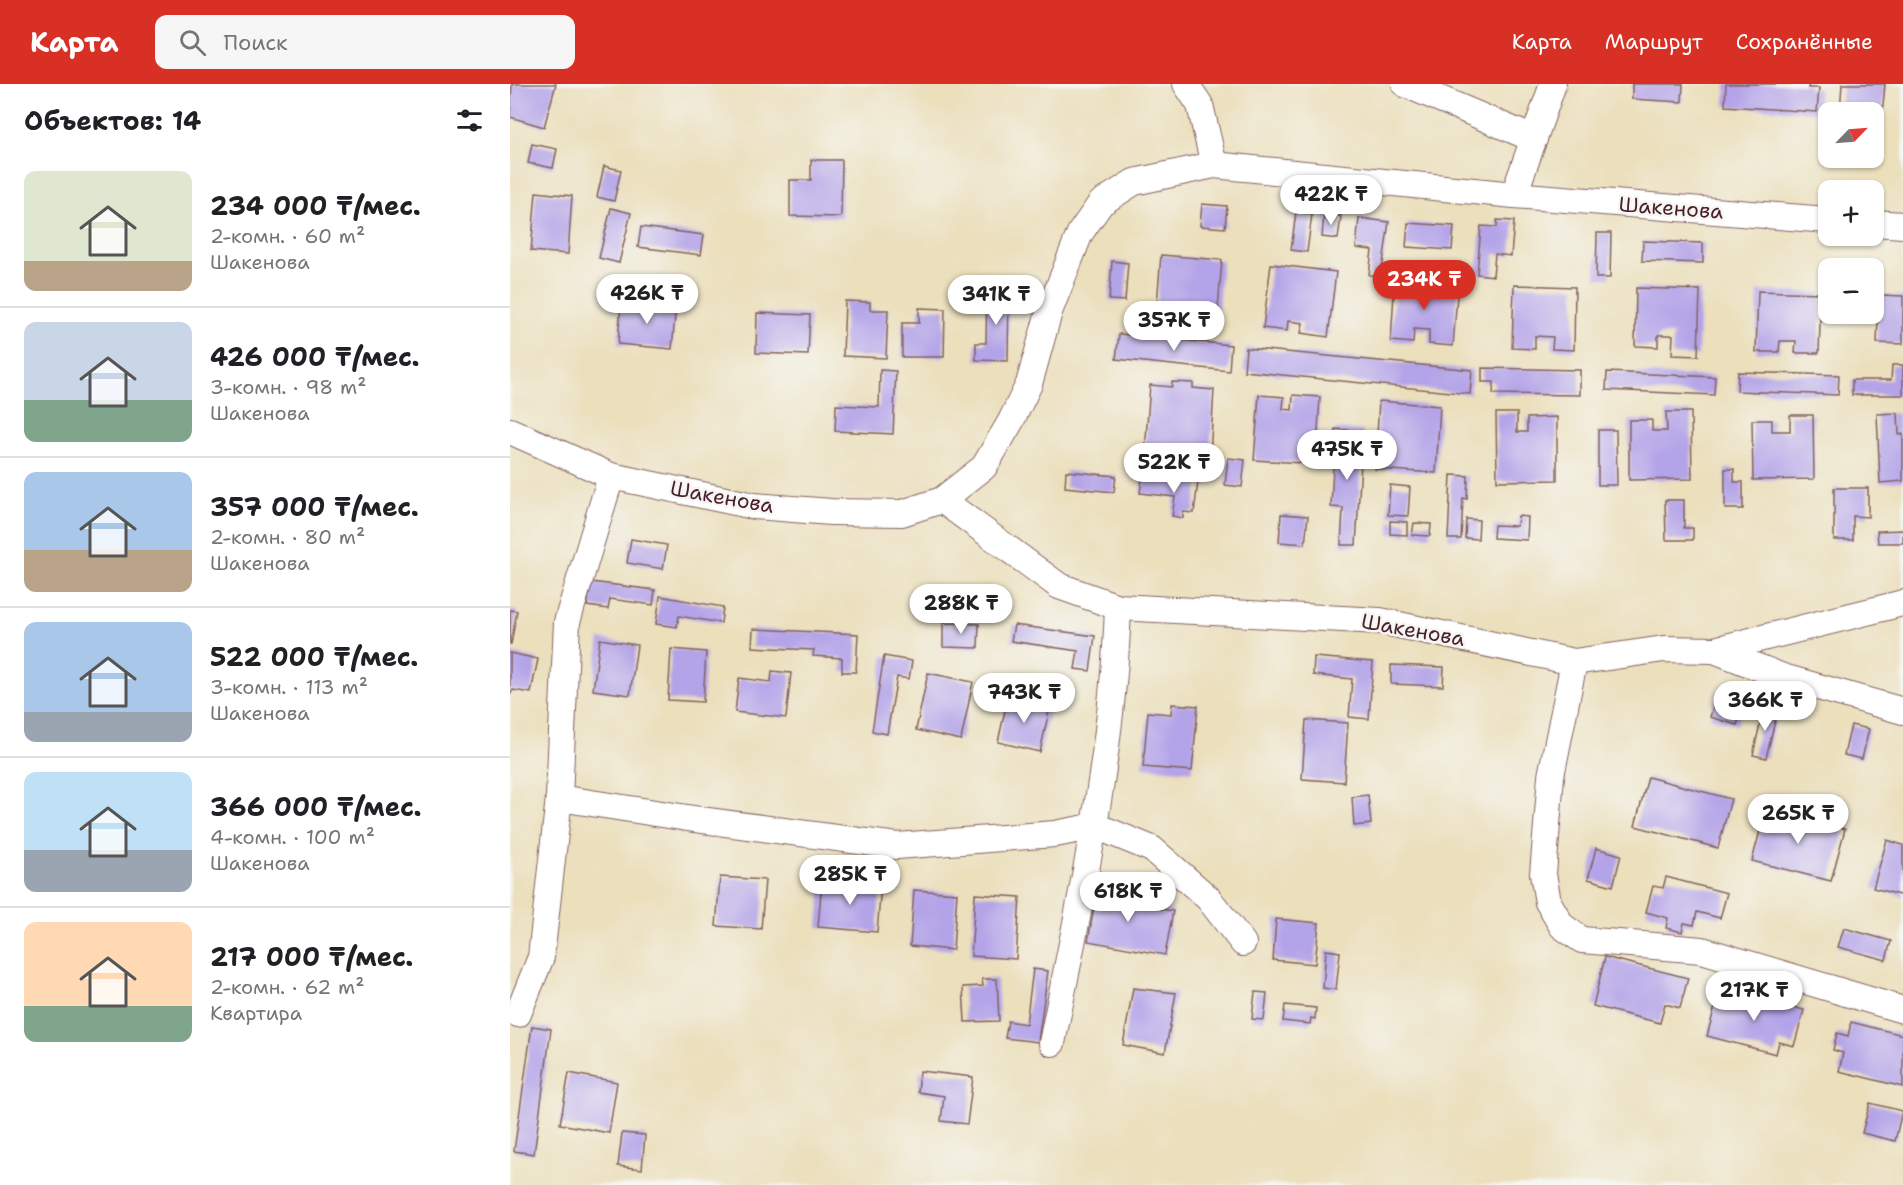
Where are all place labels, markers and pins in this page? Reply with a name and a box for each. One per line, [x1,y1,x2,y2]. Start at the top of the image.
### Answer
pin: 422K ₸ [1282,175,1380,226]
pin: 234K ₸ [1375,260,1473,311]
pin: 426K ₸ [598,274,696,325]
pin: 341K ₸ [947,275,1045,326]
pin: 357K ₸ [1125,301,1223,352]
pin: 475K ₸ [1298,430,1396,481]
pin: 522K ₸ [1125,443,1223,494]
pin: 288K ₸ [912,584,1010,635]
pin: 743K ₸ [975,673,1073,724]
pin: 366K ₸ [1716,681,1814,732]
pin: 265K ₸ [1749,794,1847,845]
pin: 285K ₸ [801,855,899,906]
pin: 618K ₸ [1079,872,1177,923]
pin: 217K ₸ [1705,971,1803,1022]

